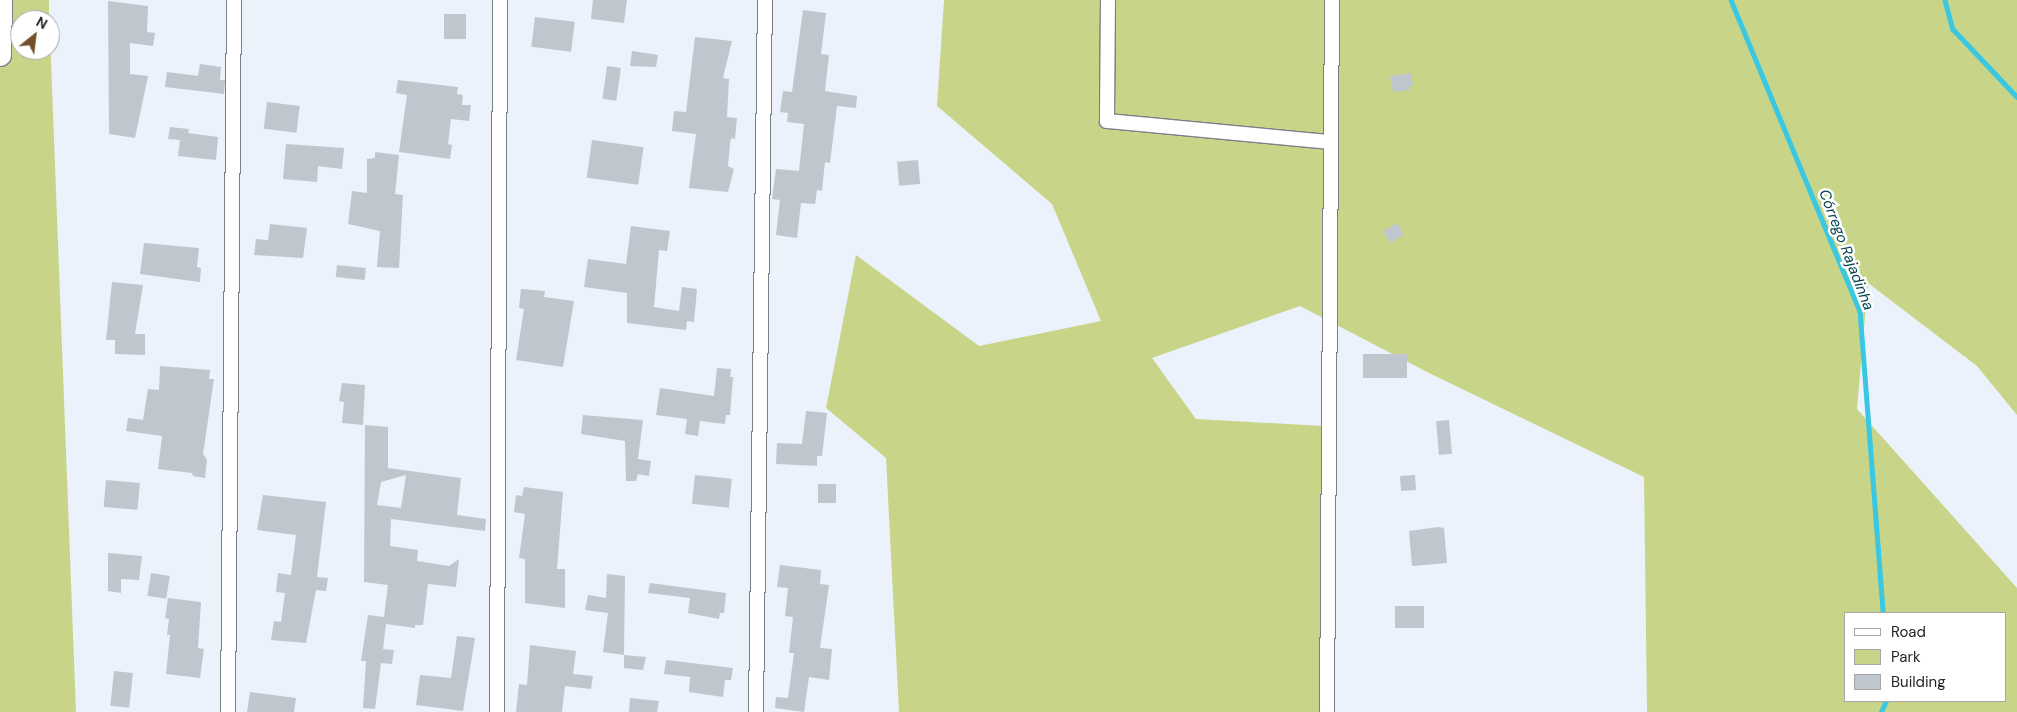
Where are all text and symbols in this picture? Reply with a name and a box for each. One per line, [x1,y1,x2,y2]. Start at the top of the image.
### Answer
north arrow [10,10,60,60]
text: N [33,12,51,33]
water label: Córrego Rajadinha [1815,187,1877,313]
legend [1844,612,2007,702]
text: Road [1891,622,1926,642]
text: Park [1891,647,1921,667]
text: Building [1891,672,1946,692]

